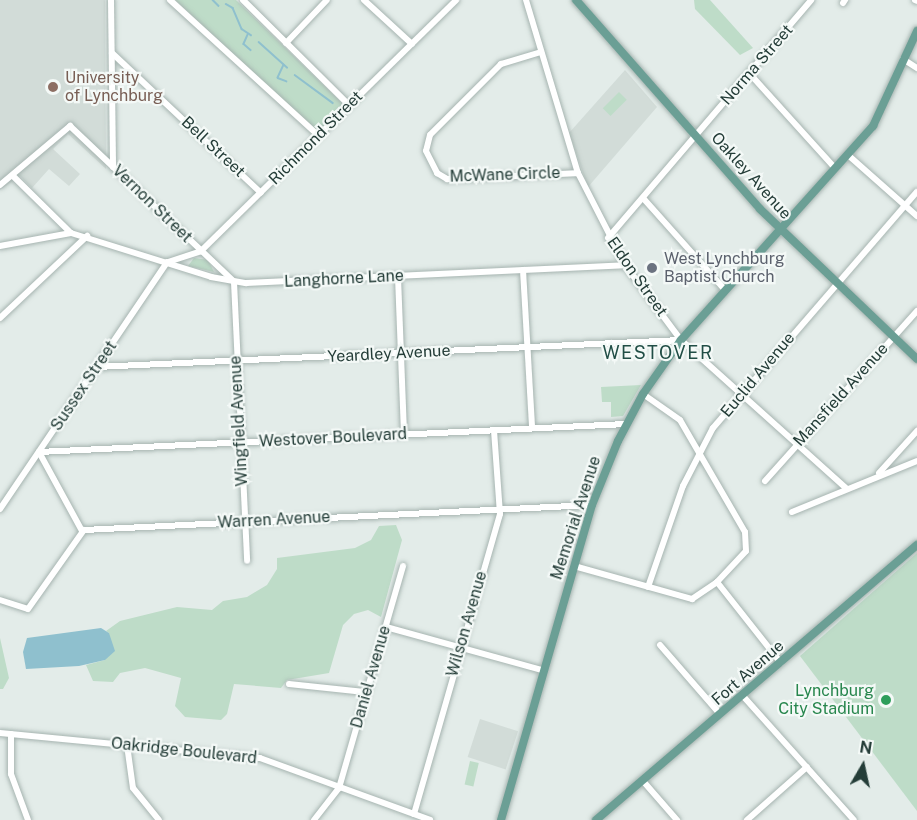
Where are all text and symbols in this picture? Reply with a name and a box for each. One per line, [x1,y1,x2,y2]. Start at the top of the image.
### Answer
street label: Norma Street [717,21,797,109]
place label: University of Lynchburg [65,68,163,106]
marker: University of Lynchburg [46,80,60,94]
street label: Richmond Street [265,87,367,189]
street label: Bell Street [177,113,249,181]
street label: Oakley Avenue [707,129,795,223]
street label: Vernon Street [108,161,196,247]
street label: McWane Circle [449,163,561,187]
street label: Eldon Street [603,234,671,320]
place label: West Lynchburg Baptist Church [664,249,785,287]
marker: West Lynchburg Baptist Church [645,261,659,275]
street label: Langhorne Lane [284,266,404,292]
street label: Euclid Avenue [717,329,799,421]
street label: Sussex Street [47,337,121,435]
street label: Mansfield Avenue [790,339,892,451]
street label: Yeardley Avenue [327,341,451,367]
district label: WESTOVER [602,342,714,364]
street label: Wingfield Avenue [226,355,252,487]
street label: Westover Boulevard [258,425,408,451]
street label: Memorial Avenue [547,454,605,582]
street label: Warren Avenue [217,507,331,533]
street label: Wilson Avenue [443,569,491,679]
street label: Daniel Avenue [347,623,395,731]
street label: Fort Avenue [708,636,788,710]
place label: Lynchburg City Stadium [778,681,874,719]
marker: Lynchburg City Stadium [879,693,893,707]
street label: Oakridge Boulevard [110,734,258,768]
north arrow [833,736,893,796]
text: N [858,737,874,758]

